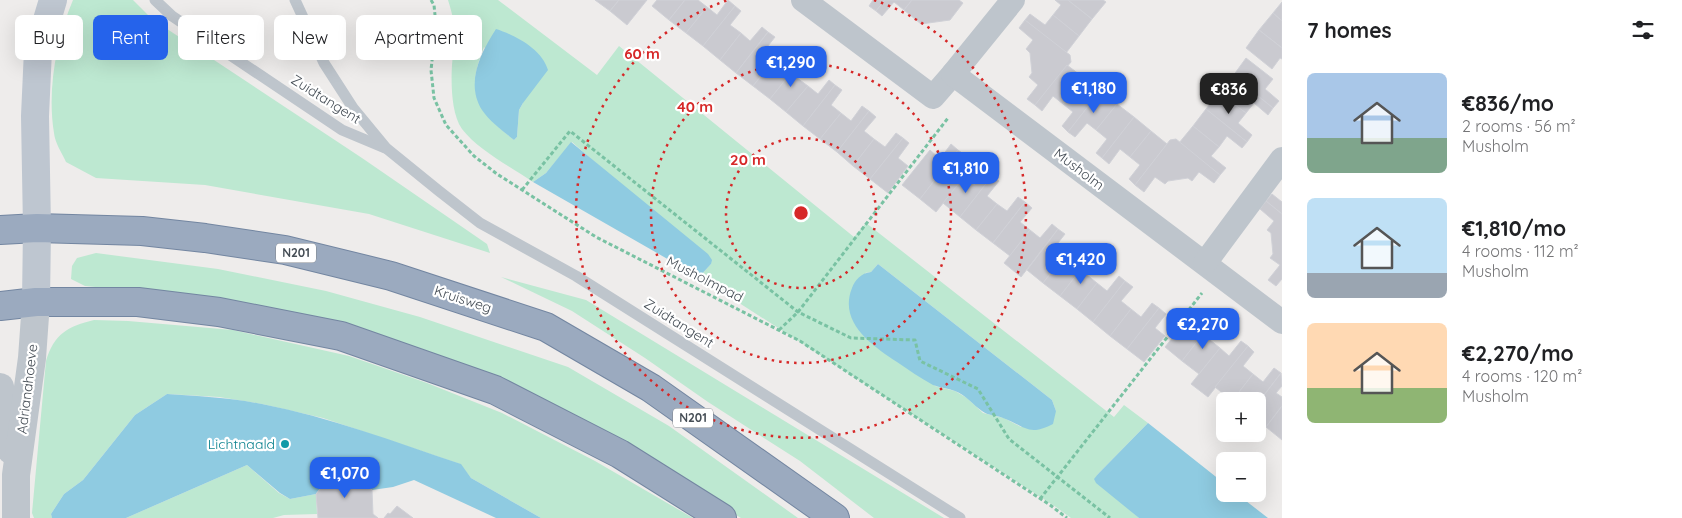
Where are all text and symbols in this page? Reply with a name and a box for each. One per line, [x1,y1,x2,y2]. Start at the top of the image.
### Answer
chip: Buy [15,15,83,60]
chip: Rent [93,15,168,60]
chip: Filters [178,15,264,60]
chip: New [274,15,346,60]
chip: Apartment [356,15,482,60]
icon: filters [1629,16,1657,44]
text: 7 homes [1307,17,1392,43]
text: 60 m [624,44,660,63]
pin: €1,290 [750,46,832,88]
text: €1,290 [767,52,815,72]
street label: Zuidtangent [288,70,364,128]
pin: €1,180 [1053,72,1135,114]
pin: €836 [1199,72,1259,115]
text: €1,180 [1072,78,1116,98]
text: €836 [1211,79,1247,99]
text: €836/mo [1462,90,1554,116]
icon: home [1347,93,1407,153]
text: 40 m [677,97,713,116]
text: 2 rooms · 56 m² [1462,116,1576,136]
text: Musholm [1462,136,1529,156]
street label: Musholm [1050,144,1108,194]
text: 20 m [730,150,766,169]
pin: €1,810 [925,152,1007,194]
text: €1,810 [943,158,989,178]
centre of rings [792,204,810,222]
text: €1,810/mo [1462,215,1566,241]
icon: home [1347,218,1407,278]
text: 4 rooms · 112 m² [1462,241,1579,261]
pin: €1,420 [1040,242,1122,285]
road number: N201 [276,244,316,262]
text: €1,420 [1057,249,1106,269]
street label: Musholmpad [664,252,746,306]
text: Musholm [1462,261,1529,281]
street label: Kruisweg [432,281,494,317]
street label: Zuidtangent [641,294,717,352]
pin: €2,270 [1162,308,1244,350]
text: €2,270 [1177,314,1229,334]
text: €2,270/mo [1462,340,1574,366]
street label: Adrianahoeve [13,343,41,435]
icon: home [1347,343,1407,403]
text: 4 rooms · 120 m² [1462,366,1582,386]
text: Musholm [1462,386,1529,406]
map controls [1216,392,1266,502]
button: + [1216,392,1266,442]
road number: N201 [673,408,713,428]
place label: Lichtnaald [208,435,275,453]
marker: Lichtnaald [279,438,291,450]
button: − [1216,452,1266,502]
pin: €1,070 [304,456,386,499]
text: €1,070 [321,463,369,483]

